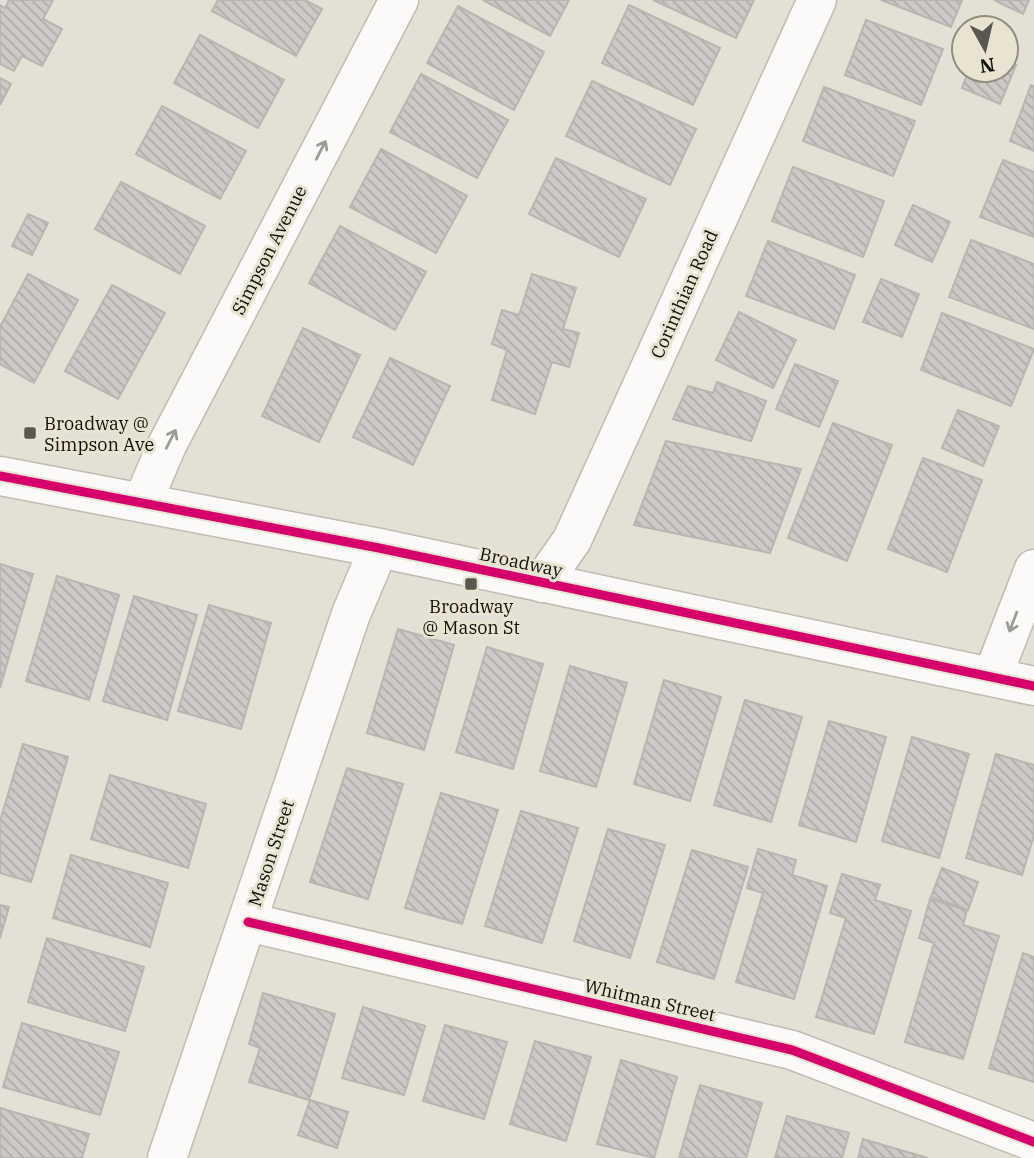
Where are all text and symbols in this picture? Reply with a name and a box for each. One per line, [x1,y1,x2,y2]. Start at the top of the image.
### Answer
north arrow [950,14,1020,84]
text: N [978,53,996,79]
one-way arrow [314,140,328,161]
street label: Simpson Avenue [226,181,312,319]
street label: Corinthian Road [645,226,723,362]
place label: Broadway @ Simpson Ave [44,412,154,456]
marker: Broadway @ Simpson Ave [22,425,38,441]
one-way arrow [164,429,178,450]
street label: Broadway [477,542,565,582]
marker: Broadway @ Mason St [463,576,479,592]
place label: Broadway @ Mason St [422,595,520,639]
one-way arrow [1006,610,1018,632]
street label: Mason Street [243,797,299,909]
street label: Whitman Street [582,974,718,1026]

